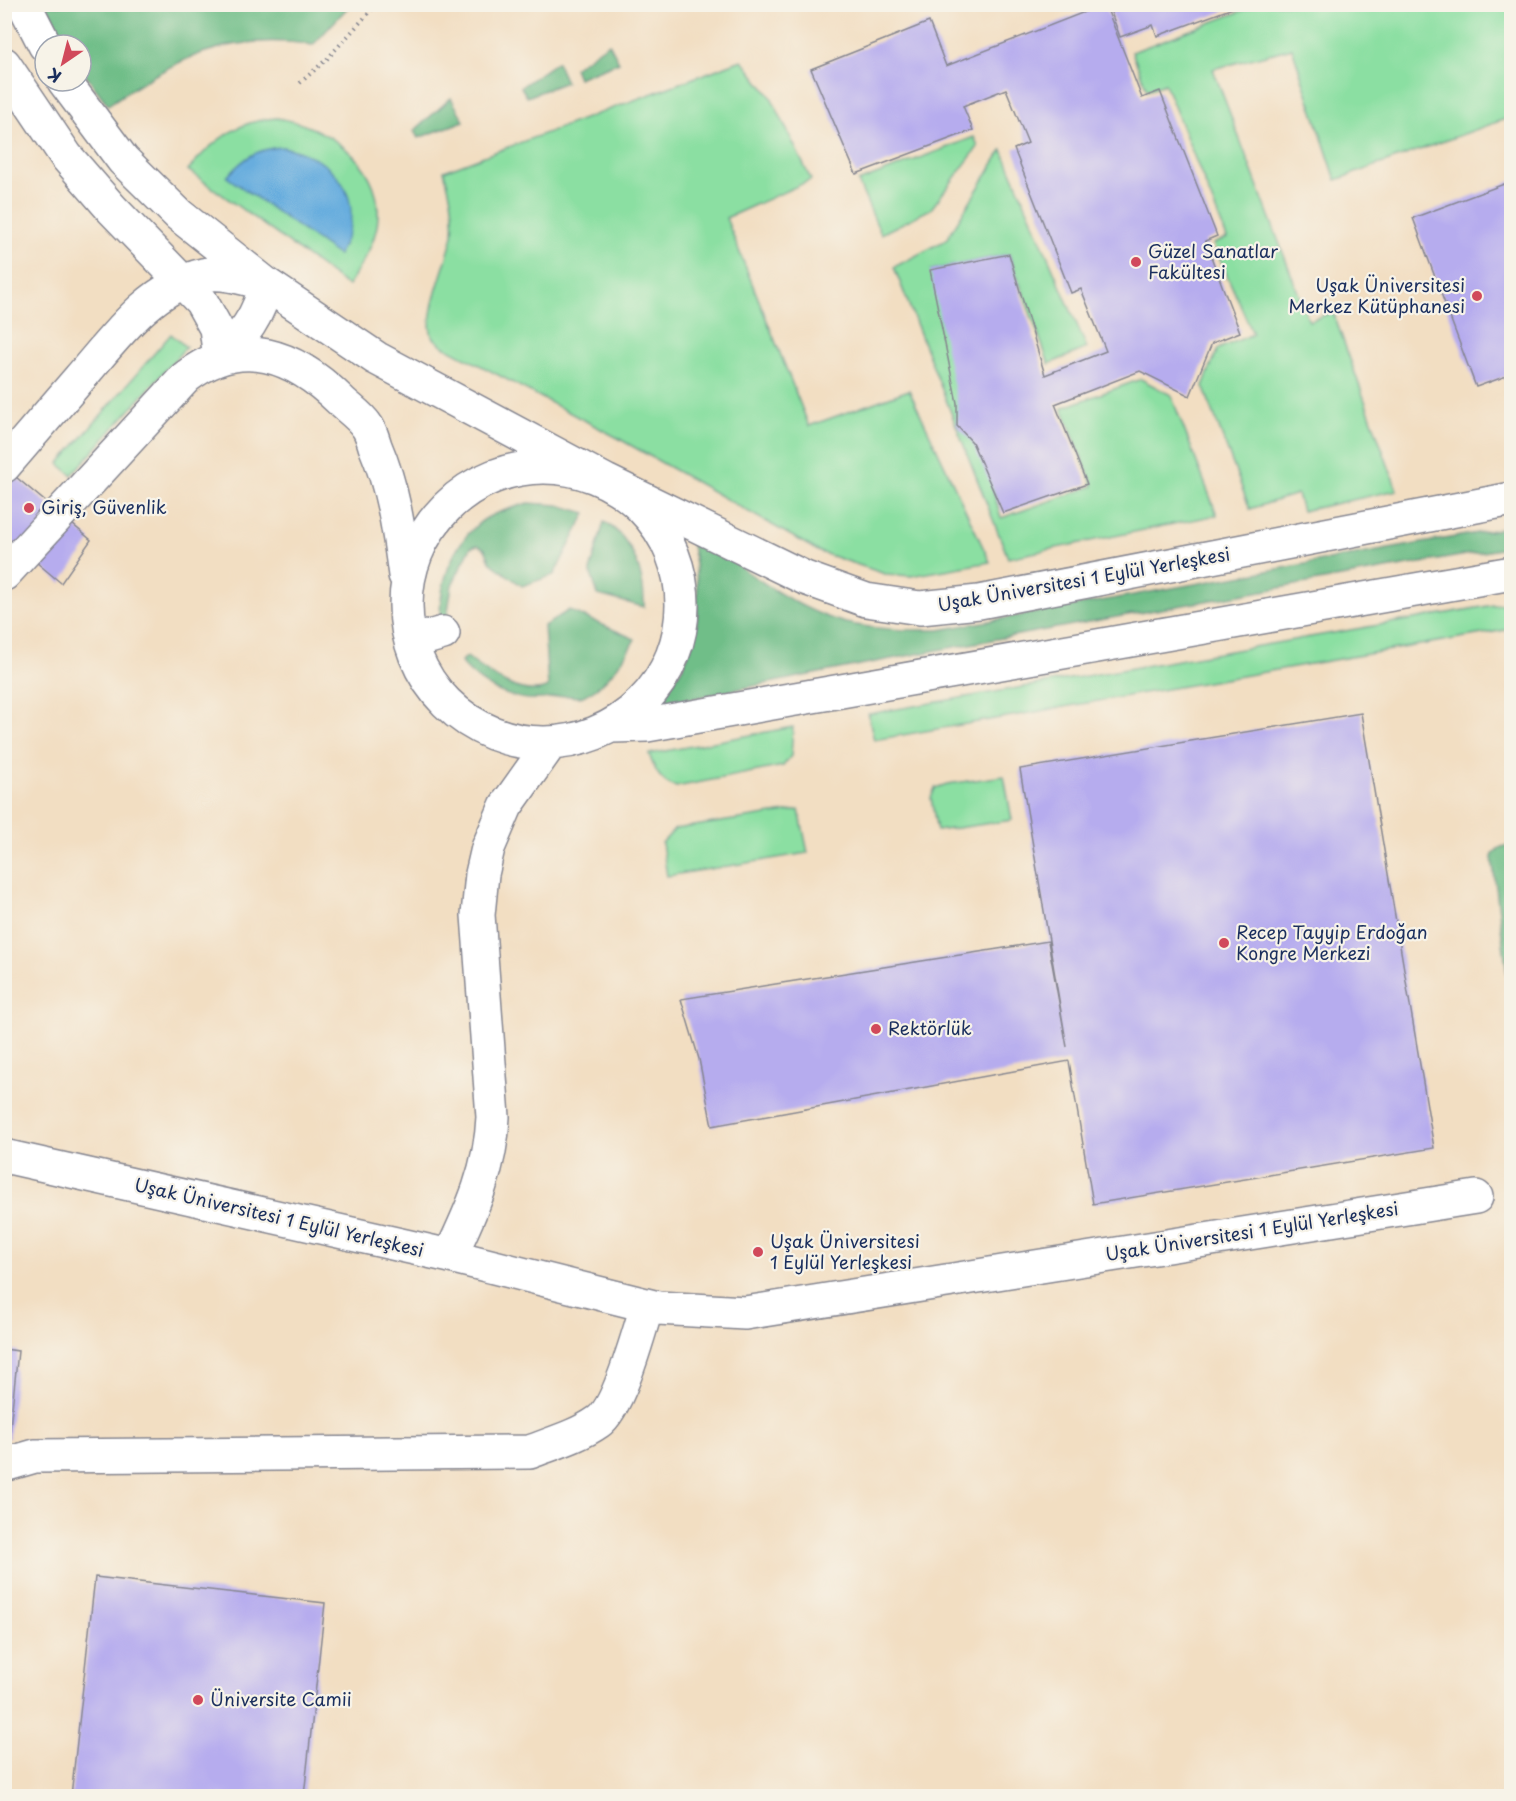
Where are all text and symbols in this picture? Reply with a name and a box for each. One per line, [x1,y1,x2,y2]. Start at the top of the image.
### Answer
north arrow [33,33,93,93]
text: K [42,63,66,89]
place label: Güzel Sanatlar Fakültesi [1148,237,1279,285]
marker: Güzel Sanatlar Fakültesi [1129,255,1143,269]
place label: Uşak Üniversitesi Merkez Kütüphanesi [1288,271,1465,319]
marker: Uşak Üniversitesi Merkez Kütüphanesi [1470,289,1484,303]
place label: Giriş, Güvenlik [41,493,167,520]
marker: Giriş, Güvenlik [22,501,36,515]
street label: Uşak Üniversitesi 1 Eylül Yerleşkesi [935,539,1232,618]
place label: Recep Tayyip Erdoğan Kongre Merkezi [1236,918,1428,966]
marker: Recep Tayyip Erdoğan Kongre Merkezi [1217,936,1231,950]
place label: Rektörlük [888,1014,972,1041]
marker: Rektörlük [869,1022,883,1036]
street label: Uşak Üniversitesi 1 Eylül Yerleşkesi [132,1170,427,1263]
street label: Uşak Üniversitesi 1 Eylül Yerleşkesi [1103,1194,1400,1267]
place label: Uşak Üniversitesi 1 Eylül Yerleşkesi [770,1227,920,1275]
marker: Uşak Üniversitesi 1 Eylül Yerleşkesi [751,1245,765,1259]
place label: Üniversite Camii [210,1685,352,1712]
marker: Üniversite Camii [191,1693,205,1707]

